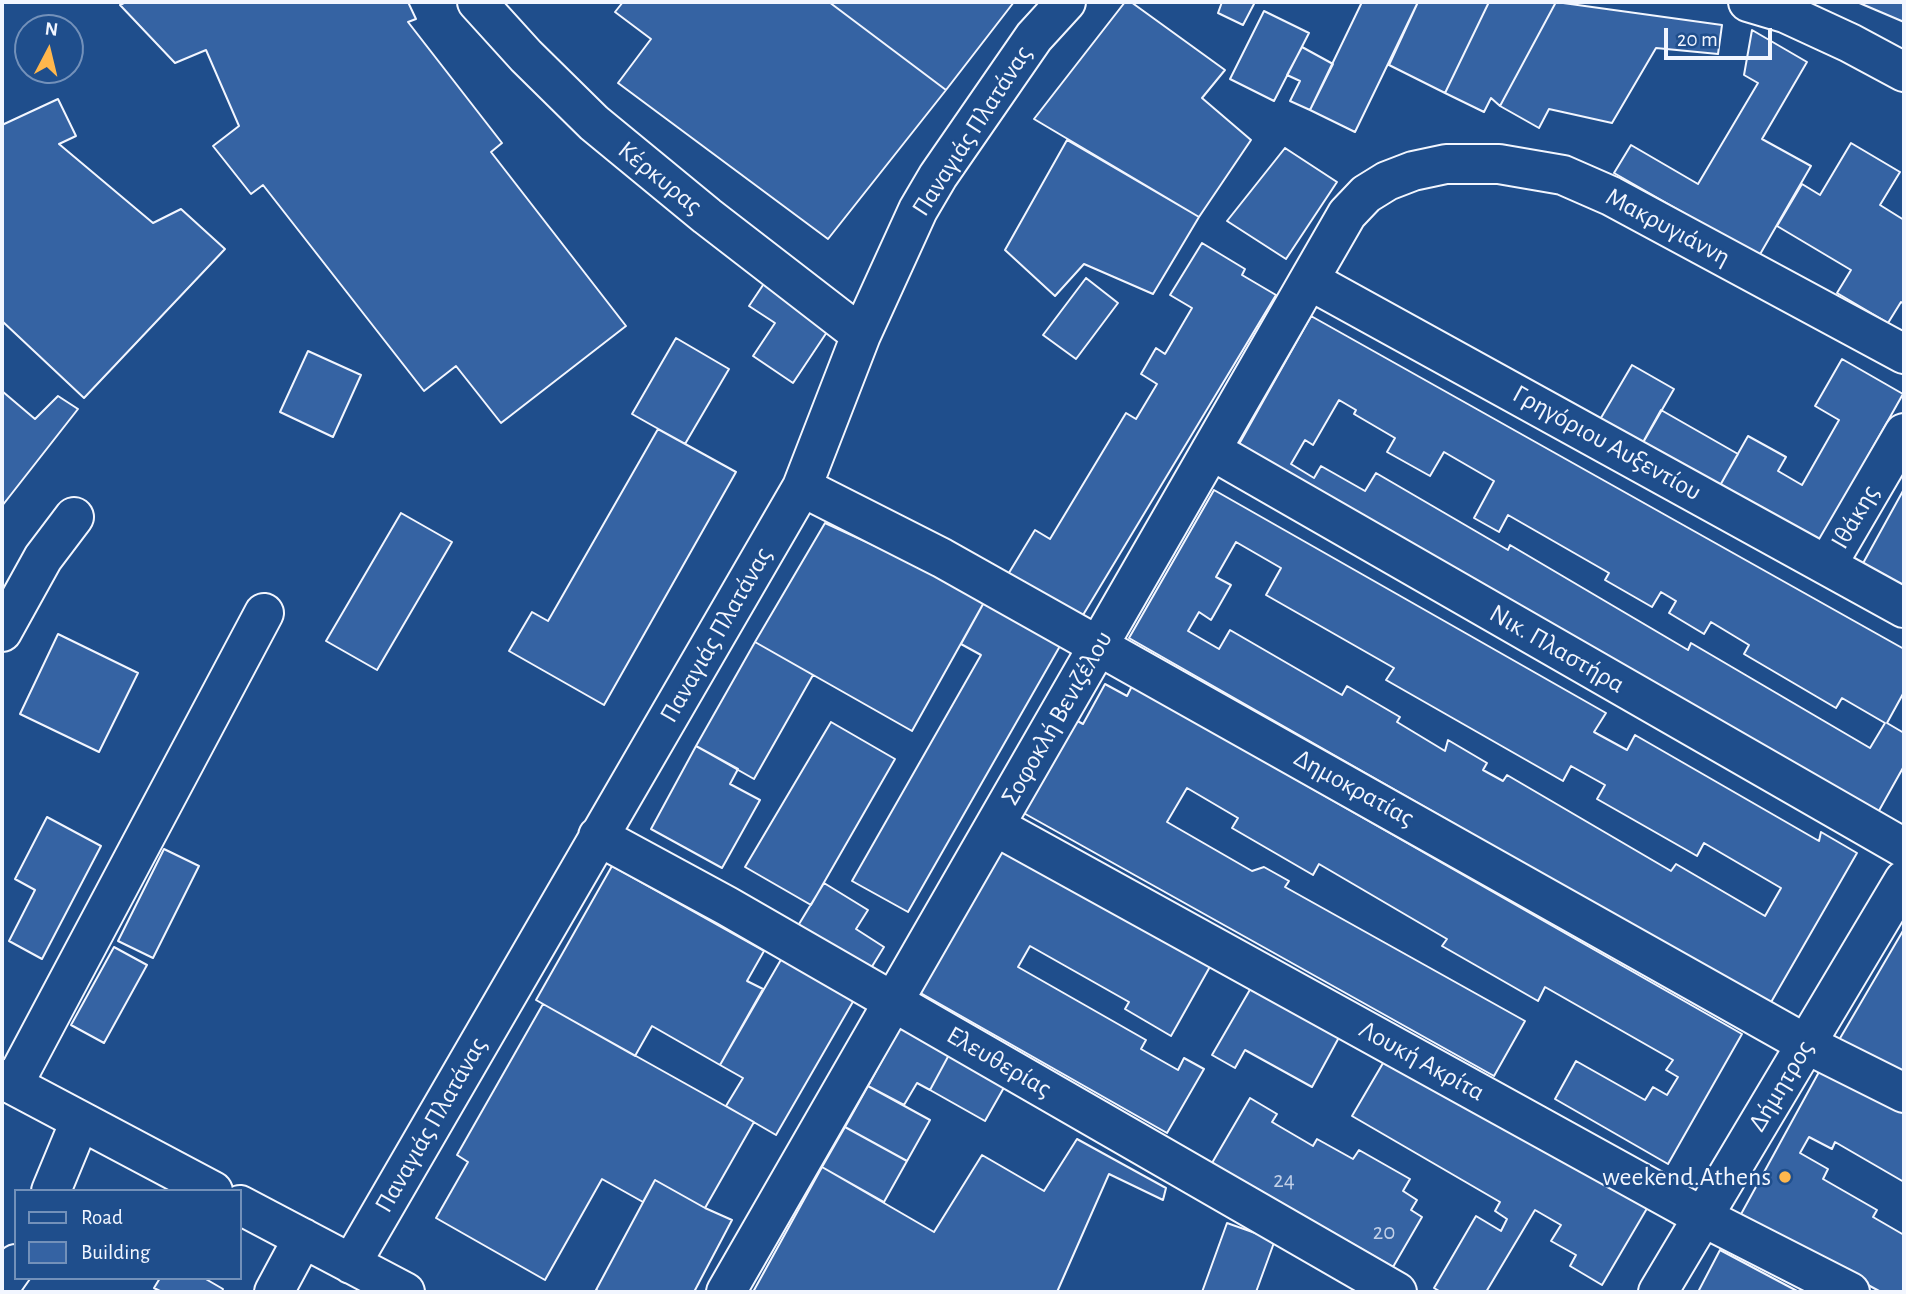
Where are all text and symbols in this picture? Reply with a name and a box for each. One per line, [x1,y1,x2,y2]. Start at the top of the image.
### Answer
north arrow [14,14,84,84]
scale bar [1668,14,1776,58]
text: N [44,19,59,40]
text: 20 m [1677,29,1718,50]
street label: Παναγιάς Πλατάνας [905,40,1039,222]
street label: Κέρκυρας [612,135,708,221]
street label: Μακρυγιάννη [1600,181,1736,273]
street label: Γρηγόριου Αυξεντίου [1507,378,1707,508]
street label: Ιθάκης [1824,479,1886,555]
street label: Παναγιάς Πλατάνας [653,542,779,728]
street label: Νικ. Πλαστήρα [1484,598,1630,700]
street label: Σοφοκλή Βενιζέλου [994,625,1120,811]
street label: Δημοκρατίας [1288,742,1420,834]
street label: Λουκή Ακρίτα [1354,1014,1490,1108]
street label: Ελευθερίας [941,1020,1057,1104]
street label: Παναγιάς Πλατάνας [368,1032,494,1218]
street label: Δήμητρος [1742,1035,1820,1137]
place label: weekend.Athens [1602,1161,1771,1193]
house number: 24 [1273,1166,1295,1194]
marker: weekend.Athens [1777,1169,1793,1185]
legend [14,1189,242,1280]
text: Road [81,1207,123,1228]
house number: 20 [1373,1218,1395,1246]
text: Building [81,1242,150,1263]

